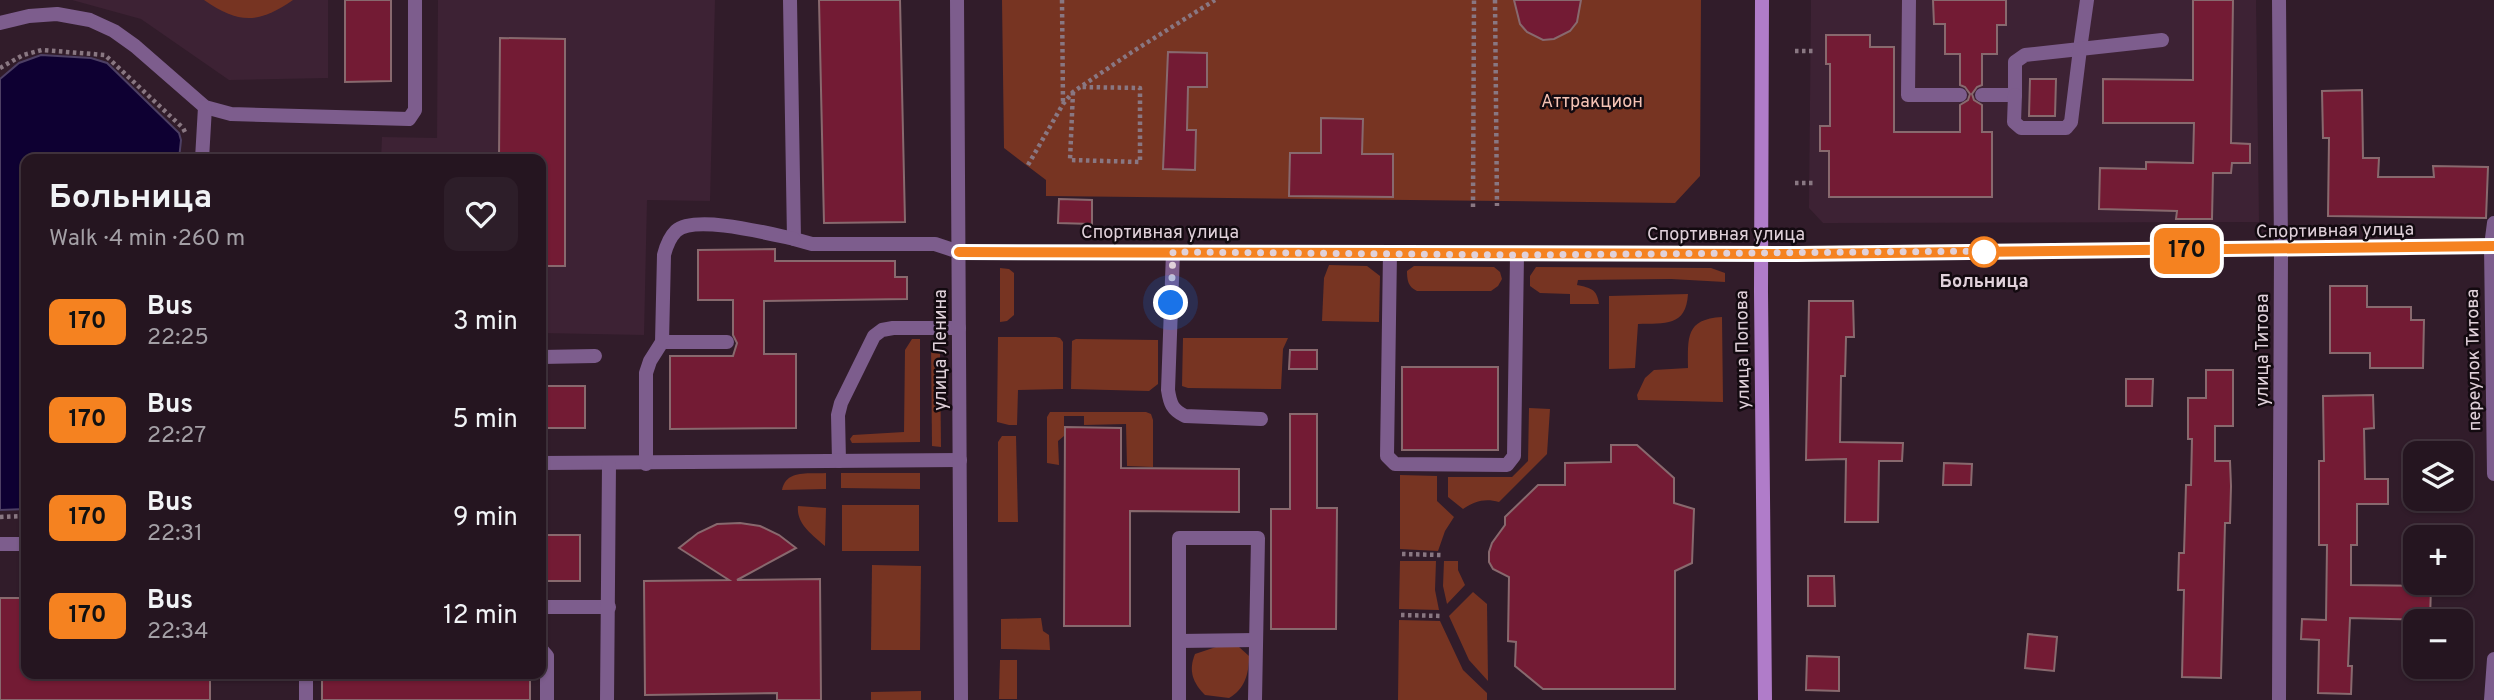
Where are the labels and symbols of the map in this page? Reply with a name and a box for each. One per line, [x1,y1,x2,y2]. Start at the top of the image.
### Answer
park label: Аттракцион [1541,91,1643,114]
street label: Спортивная улица [2256,219,2414,244]
street label: Спортивная улица [1081,222,1239,245]
street label: Спортивная улица [1647,224,1805,247]
line badge: 170 [2147,228,2227,274]
marker: Больница [1969,237,1999,267]
place label: Больница [1940,271,2028,294]
your location [1153,285,1188,320]
street label: улица Ленина [930,289,953,411]
street label: переулок Титова [2462,289,2487,431]
street label: улица Попова [1731,290,1756,410]
street label: улица Титова [2252,294,2275,406]

